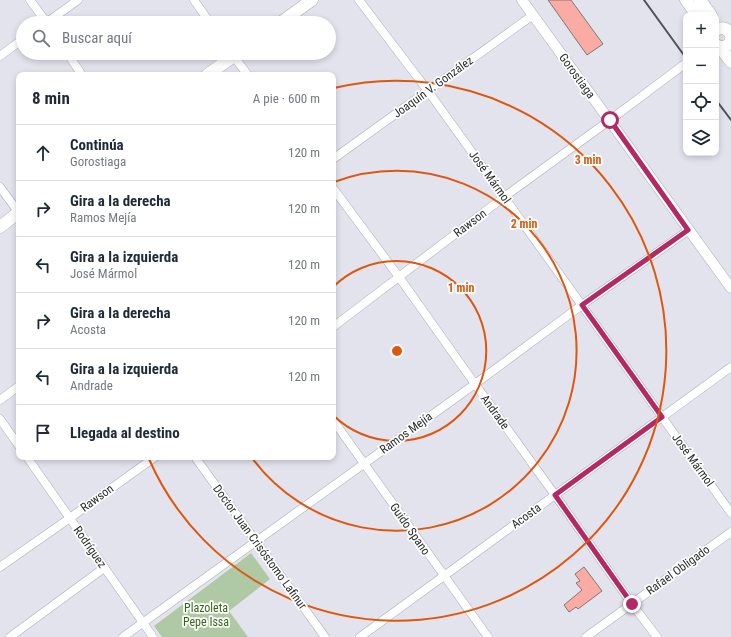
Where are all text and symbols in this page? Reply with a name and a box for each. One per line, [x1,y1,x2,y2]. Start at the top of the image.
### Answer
map controls [683,12,719,156]
button: + [683,12,719,48]
search box [16,16,336,60]
icon: search [30,27,52,49]
text: Buscar aquí [62,29,132,47]
button: − [683,48,719,84]
street label: Gorostiaga [556,51,598,101]
street label: Joaquín V. González [390,53,476,121]
button: locate [683,84,719,120]
text: 8 min [32,88,70,108]
text: A pie · 600 m [253,91,320,106]
route start [601,111,619,129]
button: layers [683,120,719,156]
text: Continúa [70,136,124,154]
icon: ahead [32,142,54,164]
text: 120 m [288,145,320,160]
street label: José Mármol [466,148,514,206]
text: 3 min [575,153,601,167]
text: Gorostiaga [70,154,126,169]
text: Gira a la derecha [70,192,171,210]
icon: right [32,198,54,220]
text: 120 m [288,201,320,216]
street label: Rawson [451,206,489,240]
text: Ramos Mejía [70,210,136,225]
text: 2 min [511,217,537,231]
text: Gira a la izquierda [70,248,178,266]
icon: left [32,254,54,276]
text: 120 m [288,257,320,272]
text: José Mármol [70,266,137,281]
text: 1 min [448,281,474,295]
text: Gira a la derecha [70,304,171,322]
icon: right [32,310,54,332]
text: 120 m [288,313,320,328]
text: Acosta [70,322,106,337]
centre of rings [390,344,404,358]
text: Gira a la izquierda [70,360,178,378]
icon: left [32,366,54,388]
text: 120 m [288,369,320,384]
text: Andrade [70,378,113,393]
street label: Andrade [478,392,512,432]
street label: Ramos Mejía [377,409,435,457]
icon: arrive [32,422,54,444]
text: Llegada al destino [70,424,180,442]
street label: José Mármol [669,431,717,489]
street label: Rawson [78,481,116,515]
street label: Doctor Juan Crisóstomo Lafinur [210,482,310,612]
street label: Guido Spano [387,500,433,558]
street label: Acosta [508,500,544,531]
street label: Rodríguez [71,524,109,570]
street label: Rafael Obligado [644,542,712,598]
route end [623,595,641,613]
park label: Plazoleta Pepe Issa [183,601,229,629]

